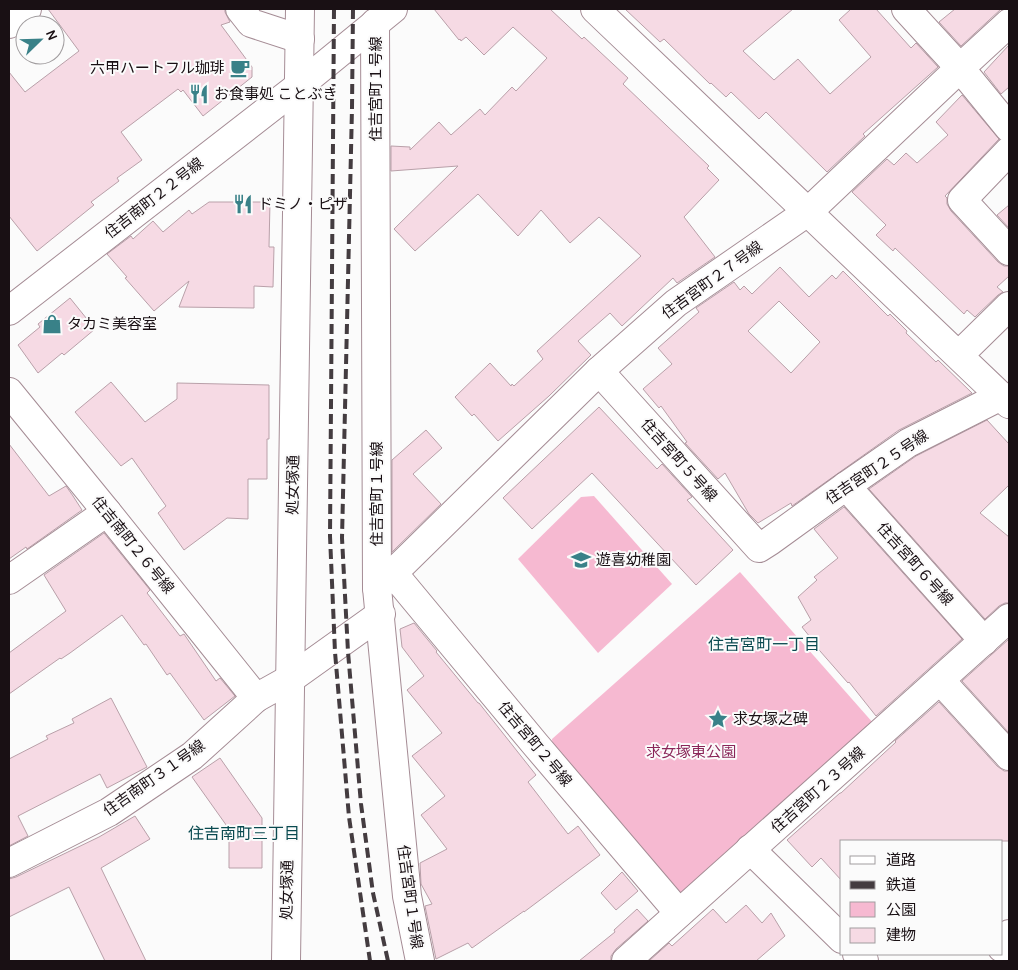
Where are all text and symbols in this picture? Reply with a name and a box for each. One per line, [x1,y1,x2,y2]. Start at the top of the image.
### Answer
north arrow [15,15,65,65]
text: N [42,27,61,43]
street label: 住吉宮町１号線 [367,36,385,142]
cafe icon: 六甲ハートフル珈琲 [229,57,251,79]
place label: 六甲ハートフル珈琲 [90,59,225,77]
restaurant icon: お食事処 ことぶき [188,83,210,105]
place label: お食事処 ことぶき [214,85,338,103]
street label: 住吉南町２２号線 [101,154,207,242]
restaurant icon: ドミノ・ピザ [232,193,254,215]
place label: ドミノ・ピザ [258,195,348,213]
street label: 住吉宮町２７号線 [658,237,766,323]
shop icon: タカミ美容室 [41,313,63,335]
place label: タカミ美容室 [67,315,157,333]
street label: 住吉宮町５号線 [637,415,721,505]
street label: 住吉宮町２５号線 [822,426,932,508]
street label: 住吉宮町１号線 [368,441,386,547]
street label: 処女塚通 [283,455,303,515]
street label: 住吉南町２６号線 [88,493,178,597]
street label: 住吉宮町６号線 [873,519,957,609]
school or university icon: 遊喜幼稚園 [570,549,592,571]
place label: 遊喜幼稚園 [596,551,671,569]
district label: 住吉宮町一丁目 [708,635,820,654]
street label: 住吉宮町２号線 [494,698,576,790]
place icon: 求女塚之碑 [707,708,729,730]
place label: 求女塚之碑 [733,710,808,728]
street label: 住吉南町３１号線 [100,736,208,820]
park label: 求女塚東公園 [646,743,736,761]
street label: 住吉宮町２３号線 [767,743,869,837]
district label: 住吉南町三丁目 [188,824,300,843]
legend [840,840,1003,955]
street label: 住吉宮町１号線 [394,844,426,950]
text: 道路 [886,851,916,869]
street label: 処女塚通 [277,860,297,920]
text: 鉄道 [886,876,916,894]
text: 公園 [886,901,916,919]
text: 建物 [886,926,916,944]

